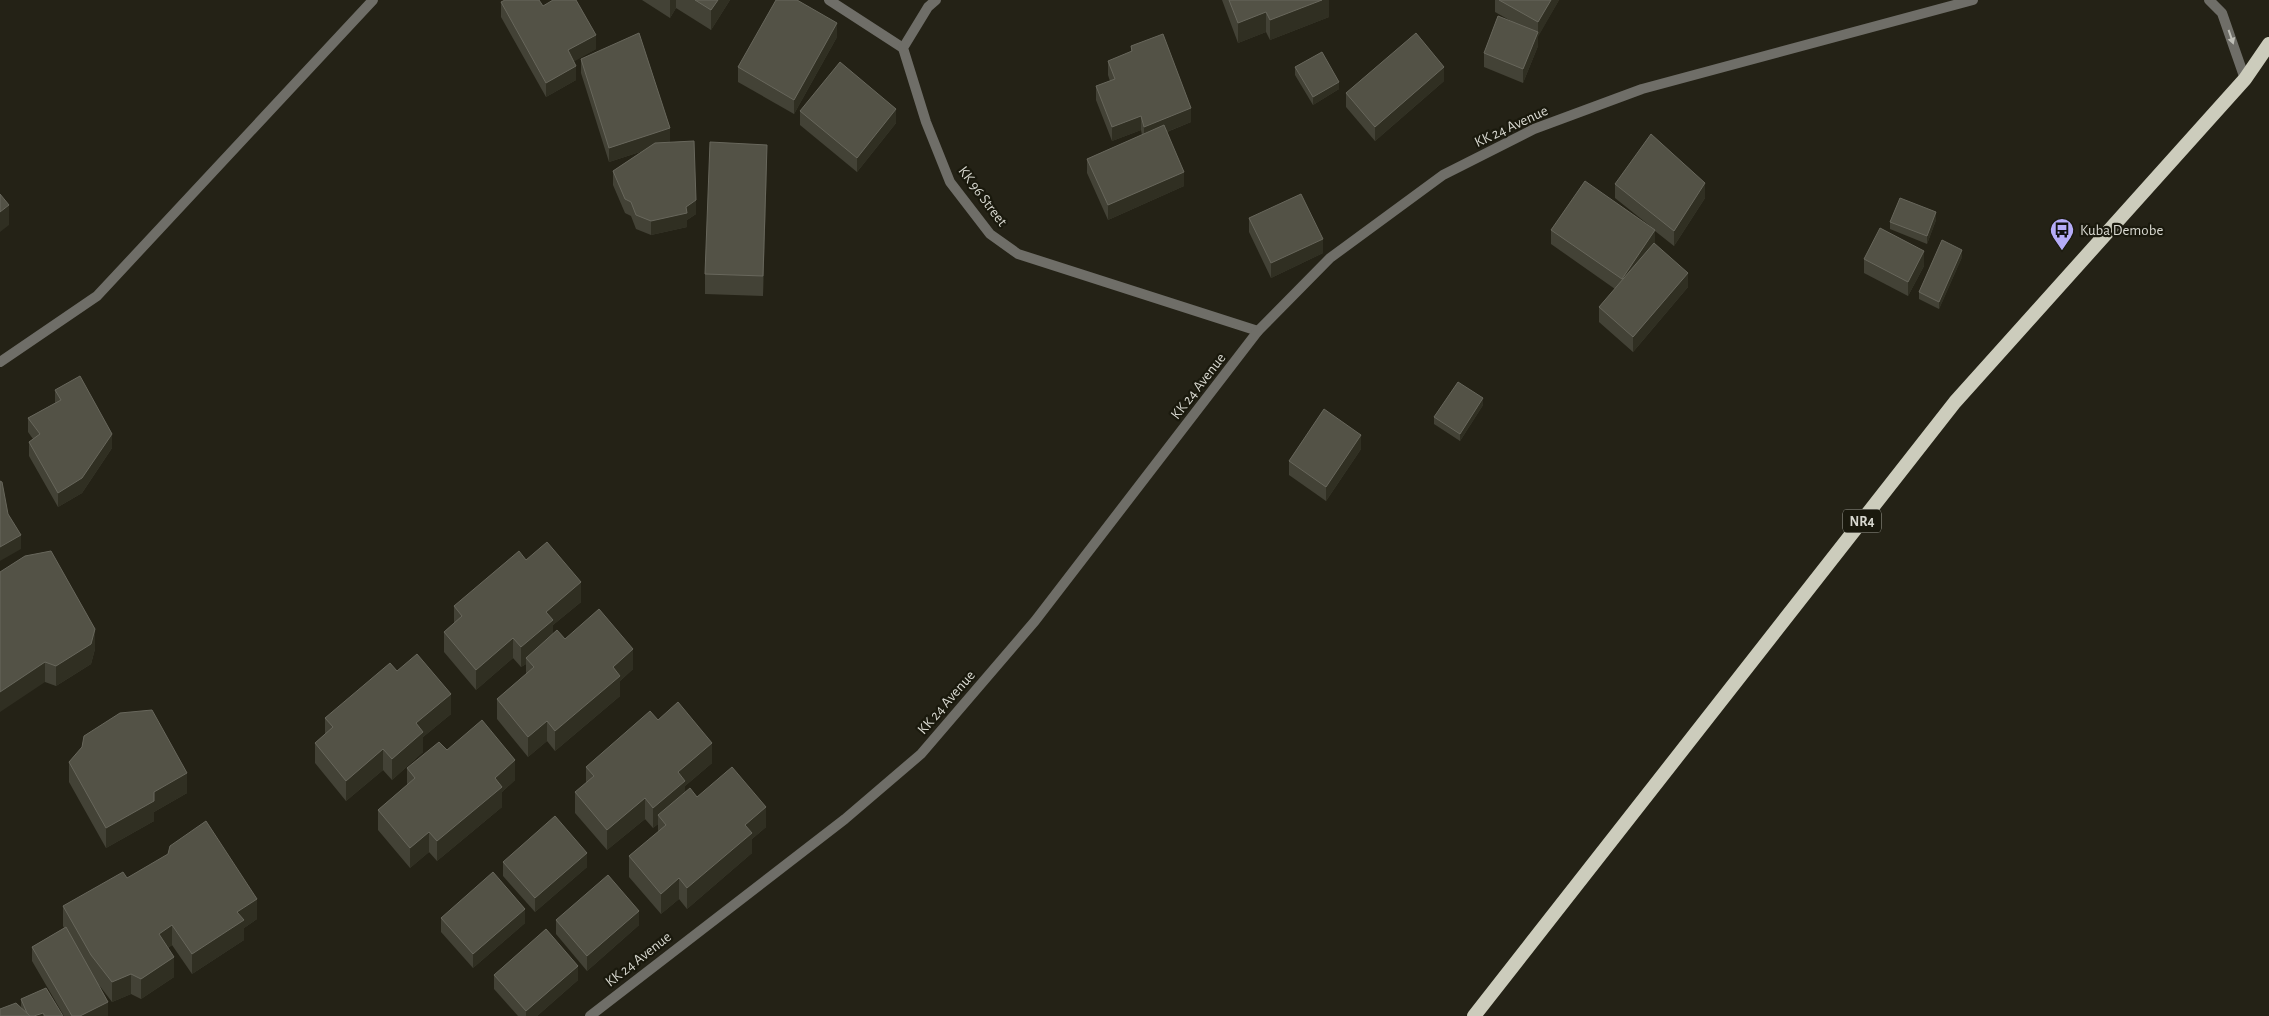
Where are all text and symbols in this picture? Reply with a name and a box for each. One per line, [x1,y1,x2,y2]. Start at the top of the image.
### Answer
one-way arrow [2227,30,2235,45]
street label: KK 24 Avenue [1472,103,1550,150]
street label: KK 96 Street [955,164,1010,229]
bus stop icon: Kuba Demobe [2049,217,2075,251]
place label: Kuba Demobe [2080,223,2163,238]
street label: KK 24 Avenue [1168,350,1229,422]
road number: NR4 [1843,510,1881,532]
street label: KK 24 Avenue [915,667,978,737]
street label: KK 24 Avenue [603,929,674,990]

